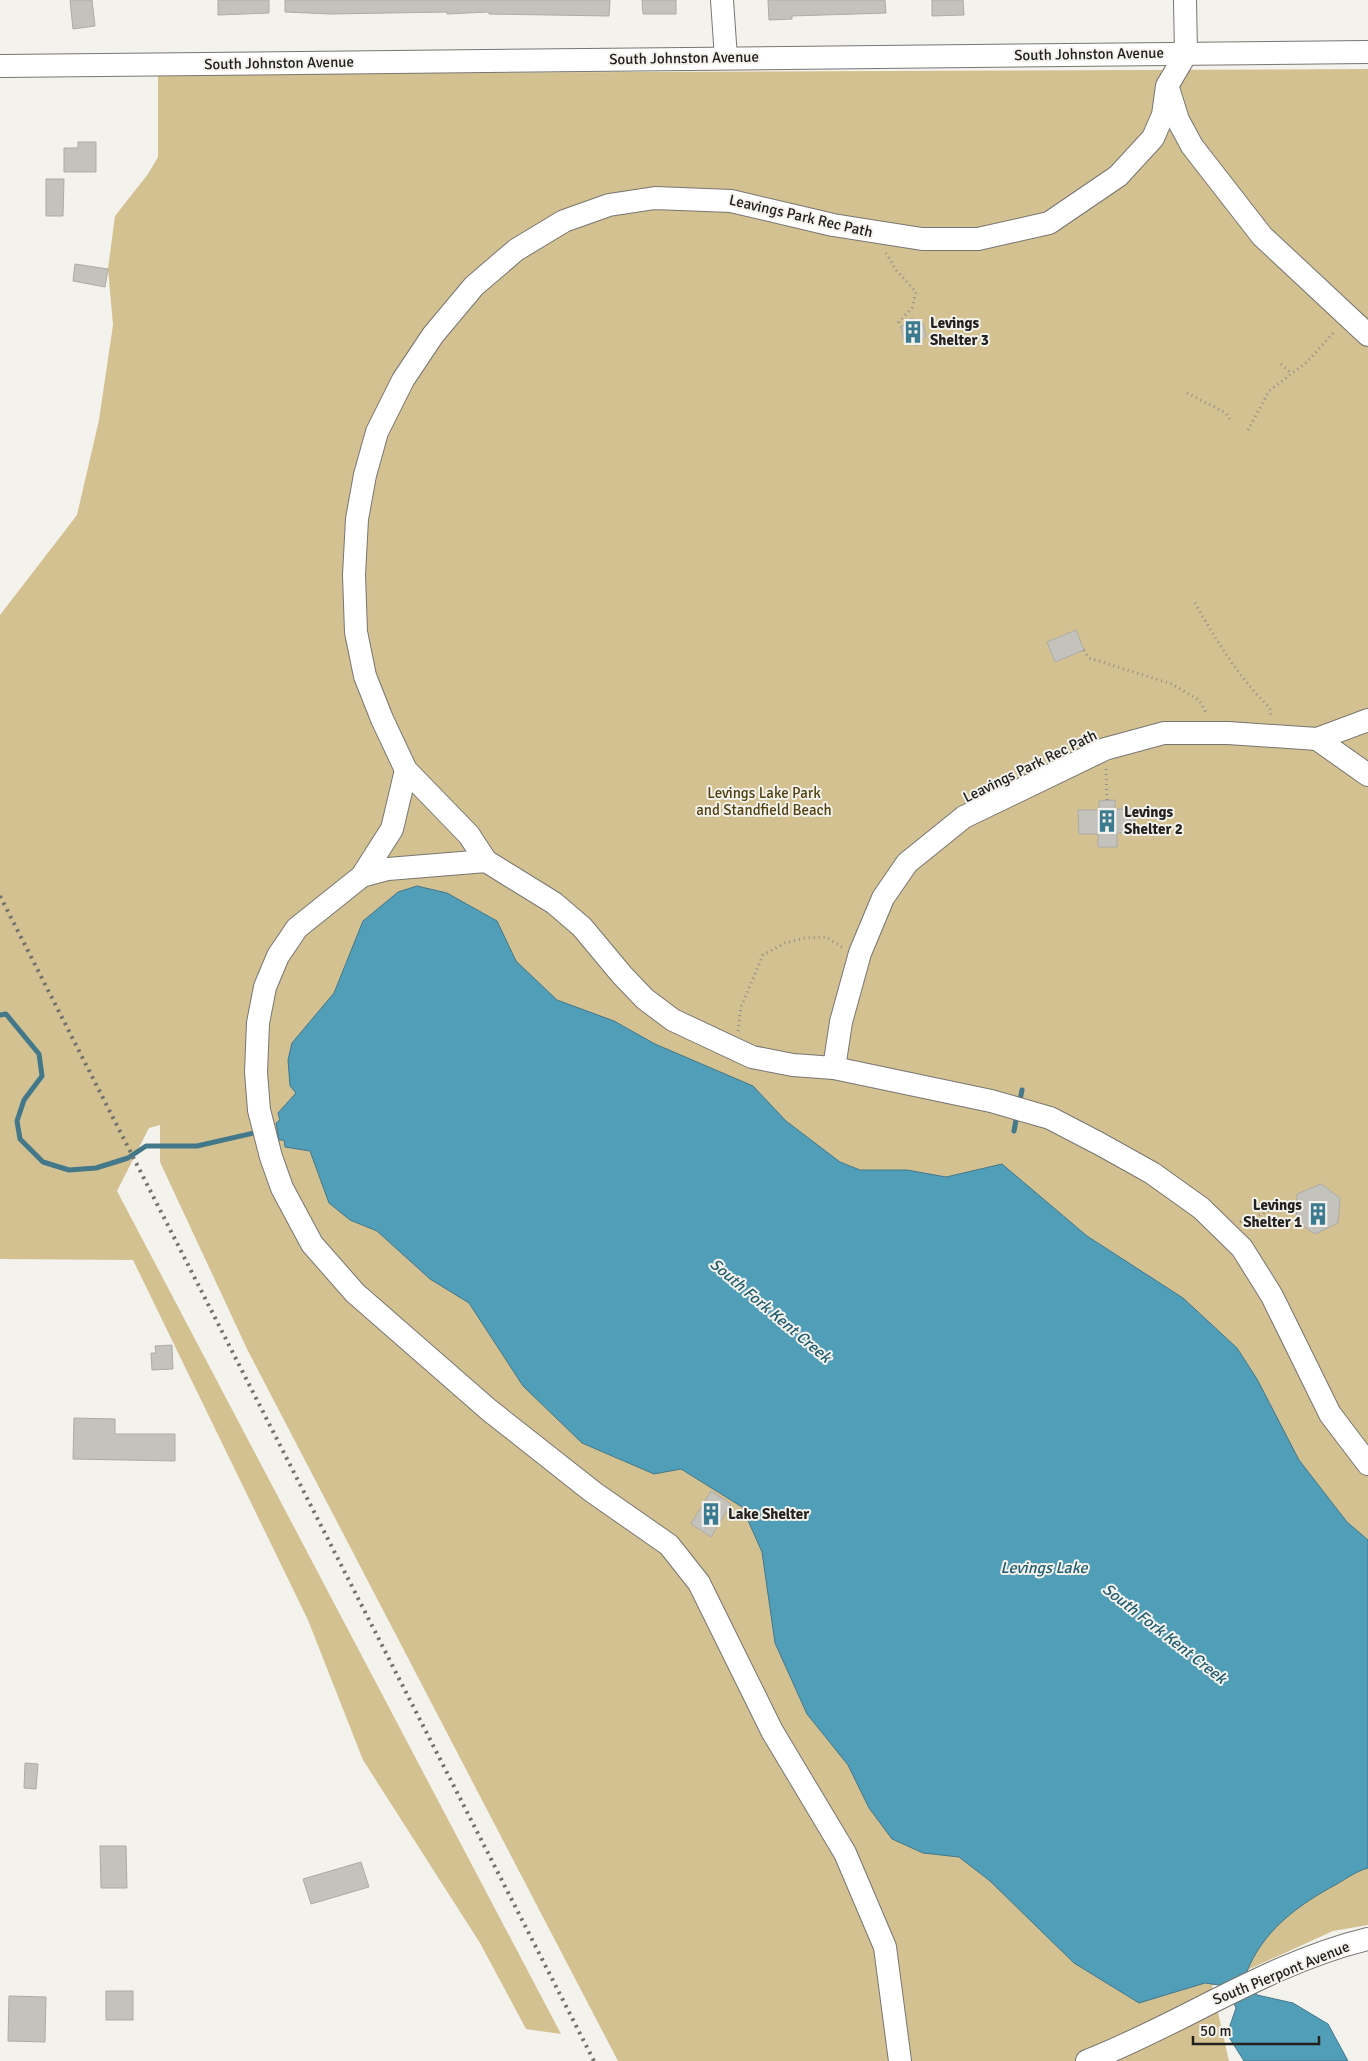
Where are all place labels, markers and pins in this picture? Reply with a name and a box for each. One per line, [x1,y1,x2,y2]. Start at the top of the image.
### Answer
place label: Levings Shelter 3 [930,314,989,349]
building icon: Levings Shelter 3 [900,319,926,345]
place label: Levings Shelter 2 [1124,803,1183,838]
building icon: Levings Shelter 2 [1094,808,1120,834]
place label: Levings Shelter 1 [1243,1196,1302,1231]
building icon: Levings Shelter 1 [1305,1201,1331,1227]
building icon: Lake Shelter [698,1501,724,1527]
place label: Lake Shelter [728,1505,809,1523]

